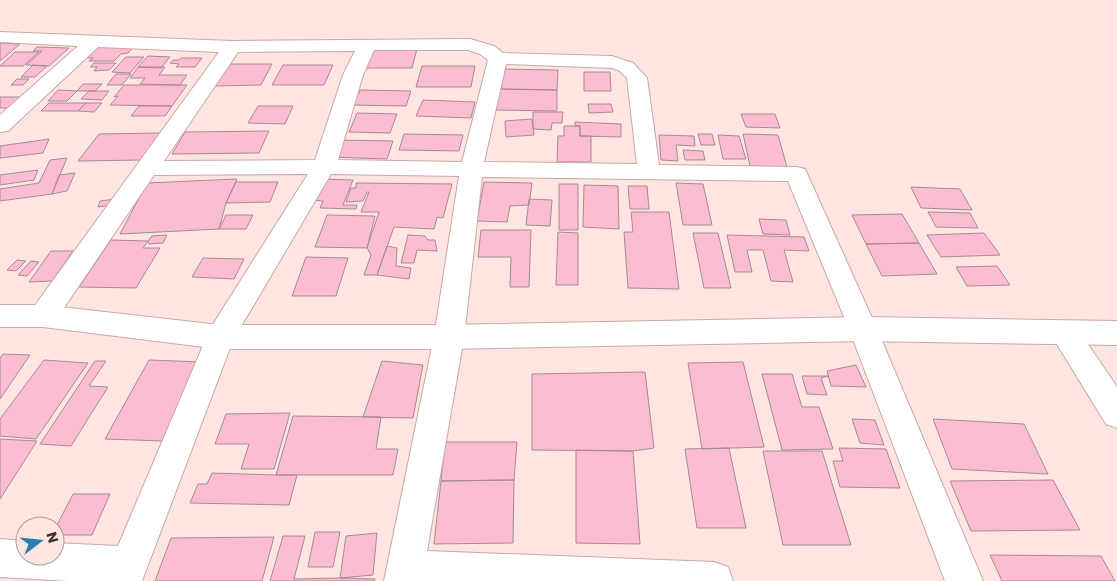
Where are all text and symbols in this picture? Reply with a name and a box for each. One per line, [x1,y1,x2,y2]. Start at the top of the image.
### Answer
north arrow [15,516,65,566]
text: N [41,530,64,545]

